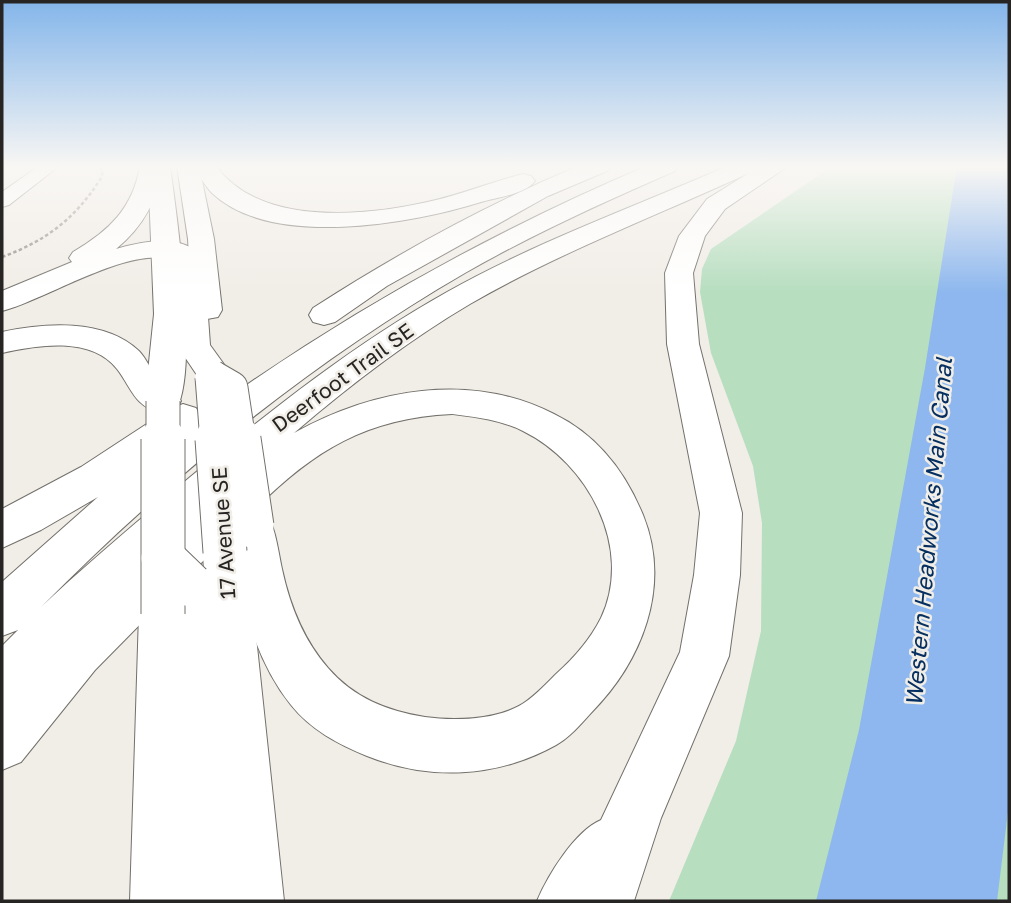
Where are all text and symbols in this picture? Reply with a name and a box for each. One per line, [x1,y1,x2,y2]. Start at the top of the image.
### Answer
street label: Deerfoot Trail SE [266,317,418,437]
water label: Western Headworks Main Canal [899,355,957,708]
street label: 17 Avenue SE [205,466,241,600]

